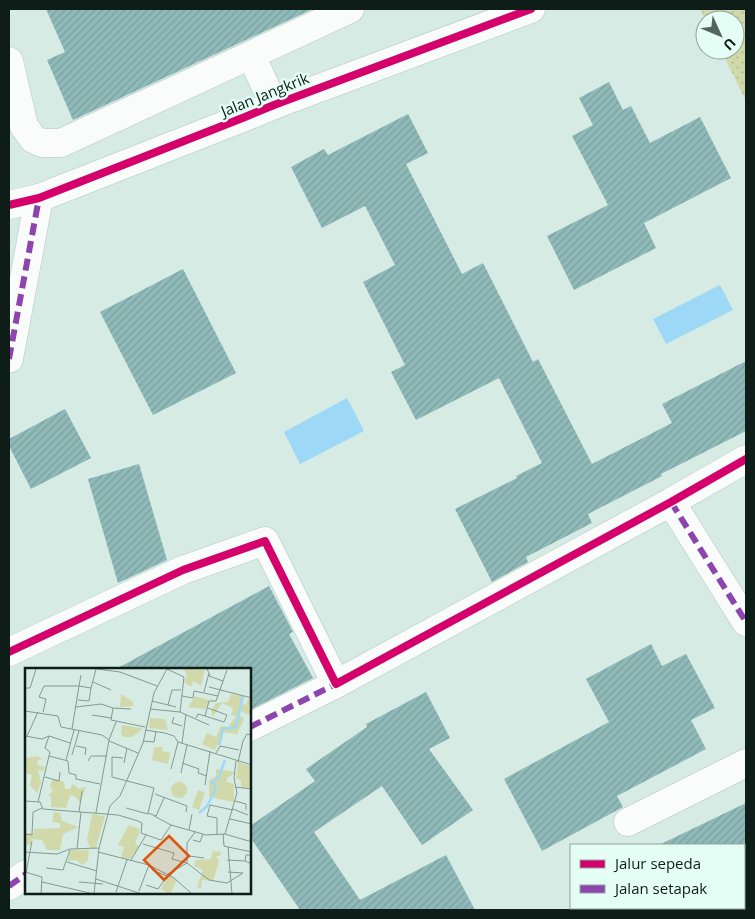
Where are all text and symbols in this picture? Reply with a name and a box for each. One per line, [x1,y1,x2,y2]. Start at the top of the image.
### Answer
north arrow [695,10,745,60]
text: U [719,34,740,55]
street label: Jalan Jangkrik [216,67,312,122]
inset map [25,668,251,894]
legend [570,844,745,909]
text: Jalur sepeda [613,853,701,873]
text: Jalan setapak [613,878,707,898]

